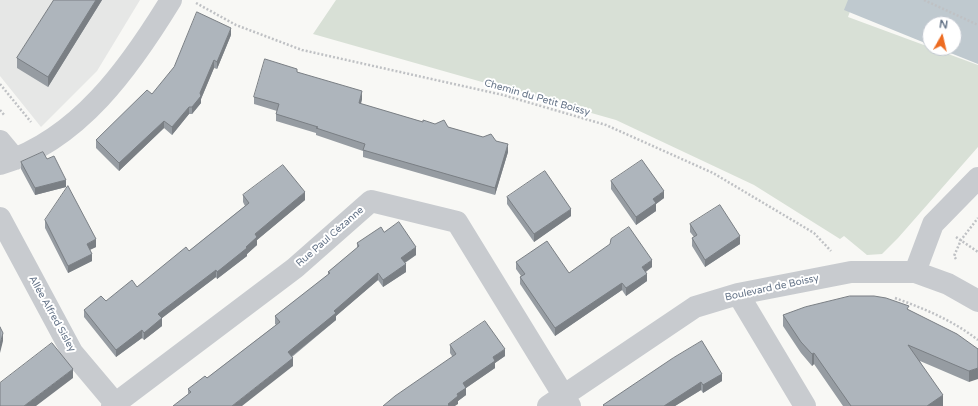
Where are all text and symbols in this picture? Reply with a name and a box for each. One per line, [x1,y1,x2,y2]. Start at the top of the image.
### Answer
north arrow [922,16,962,56]
text: N [938,18,949,32]
street label: Chemin du Petit Boissy [483,77,591,119]
street label: Rue Paul Cézanne [294,204,366,270]
street label: Boulevard de Boissy [724,272,820,304]
street label: Allée Alfred Sisley [26,274,78,354]

